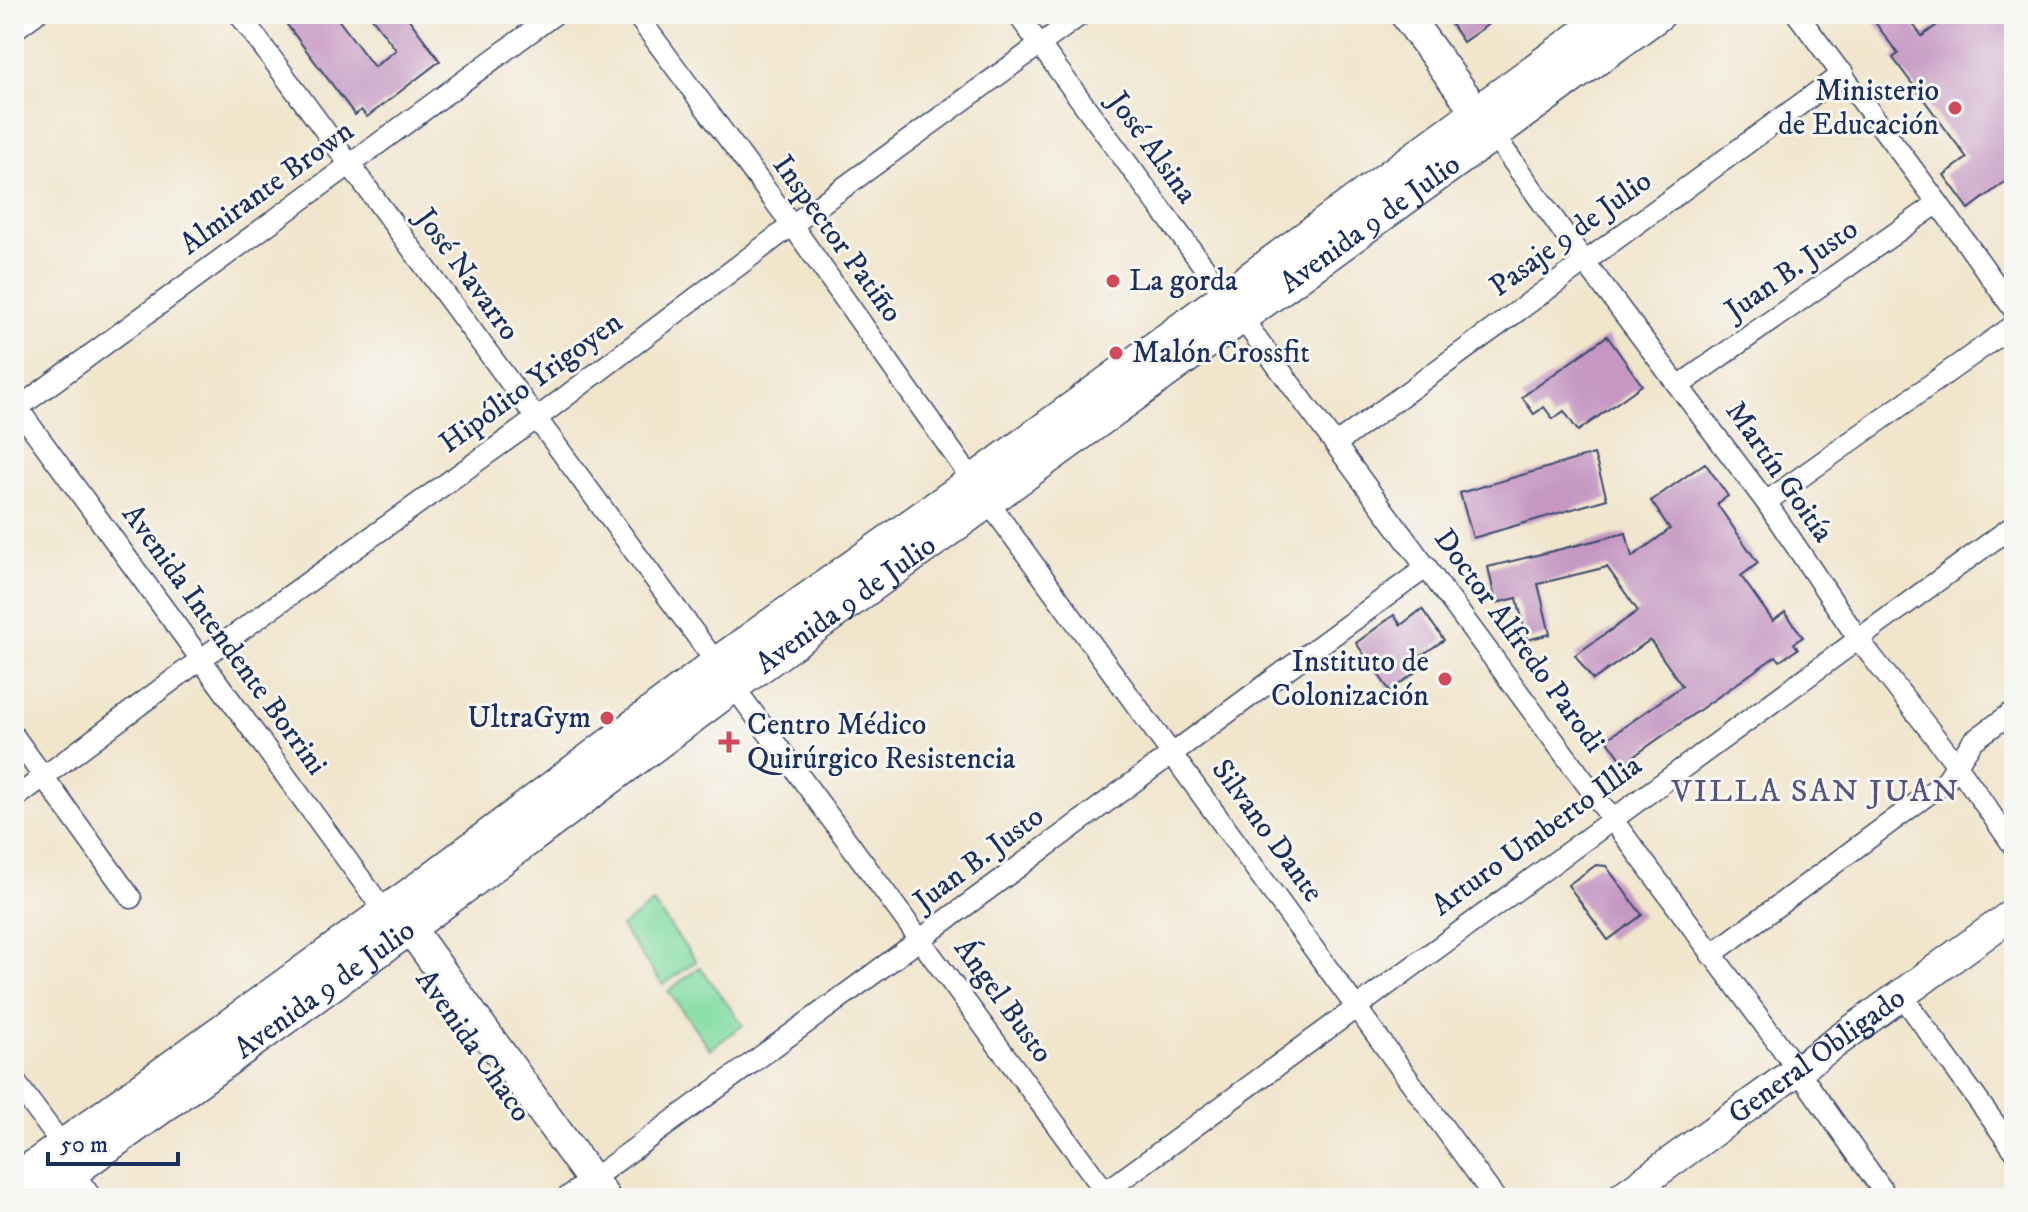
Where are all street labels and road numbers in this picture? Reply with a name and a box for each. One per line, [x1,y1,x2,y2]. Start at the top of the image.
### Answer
street label: José Alsina [1097,82,1205,211]
street label: Almirante Brown [173,112,361,263]
street label: Avenida 9 de Julio [1273,146,1468,302]
street label: Inspector Patiño [764,148,910,330]
street label: Pasaje 9 de Julio [1483,163,1659,305]
street label: José Navarro [405,199,527,348]
street label: Juan B. Justo [1716,211,1865,331]
street label: Hipólito Yrigoyen [432,304,630,462]
street label: Martín Goitía [1717,394,1841,550]
street label: Avenida Intendente Borrini [113,497,335,783]
street label: Doctor Alfredo Parodi [1425,522,1613,760]
street label: Avenida 9 de Julio [748,527,943,682]
street label: Arturo Umberto Illia [1425,747,1649,925]
street label: Silvano Dante [1203,752,1331,910]
street label: Juan B. Justo [904,798,1051,922]
street label: Avenida 9 de Julio [227,912,422,1067]
street label: Ángel Busto [945,930,1062,1071]
street label: Avenida Chaco [407,963,539,1129]
street label: General Obligado [1721,979,1913,1132]

